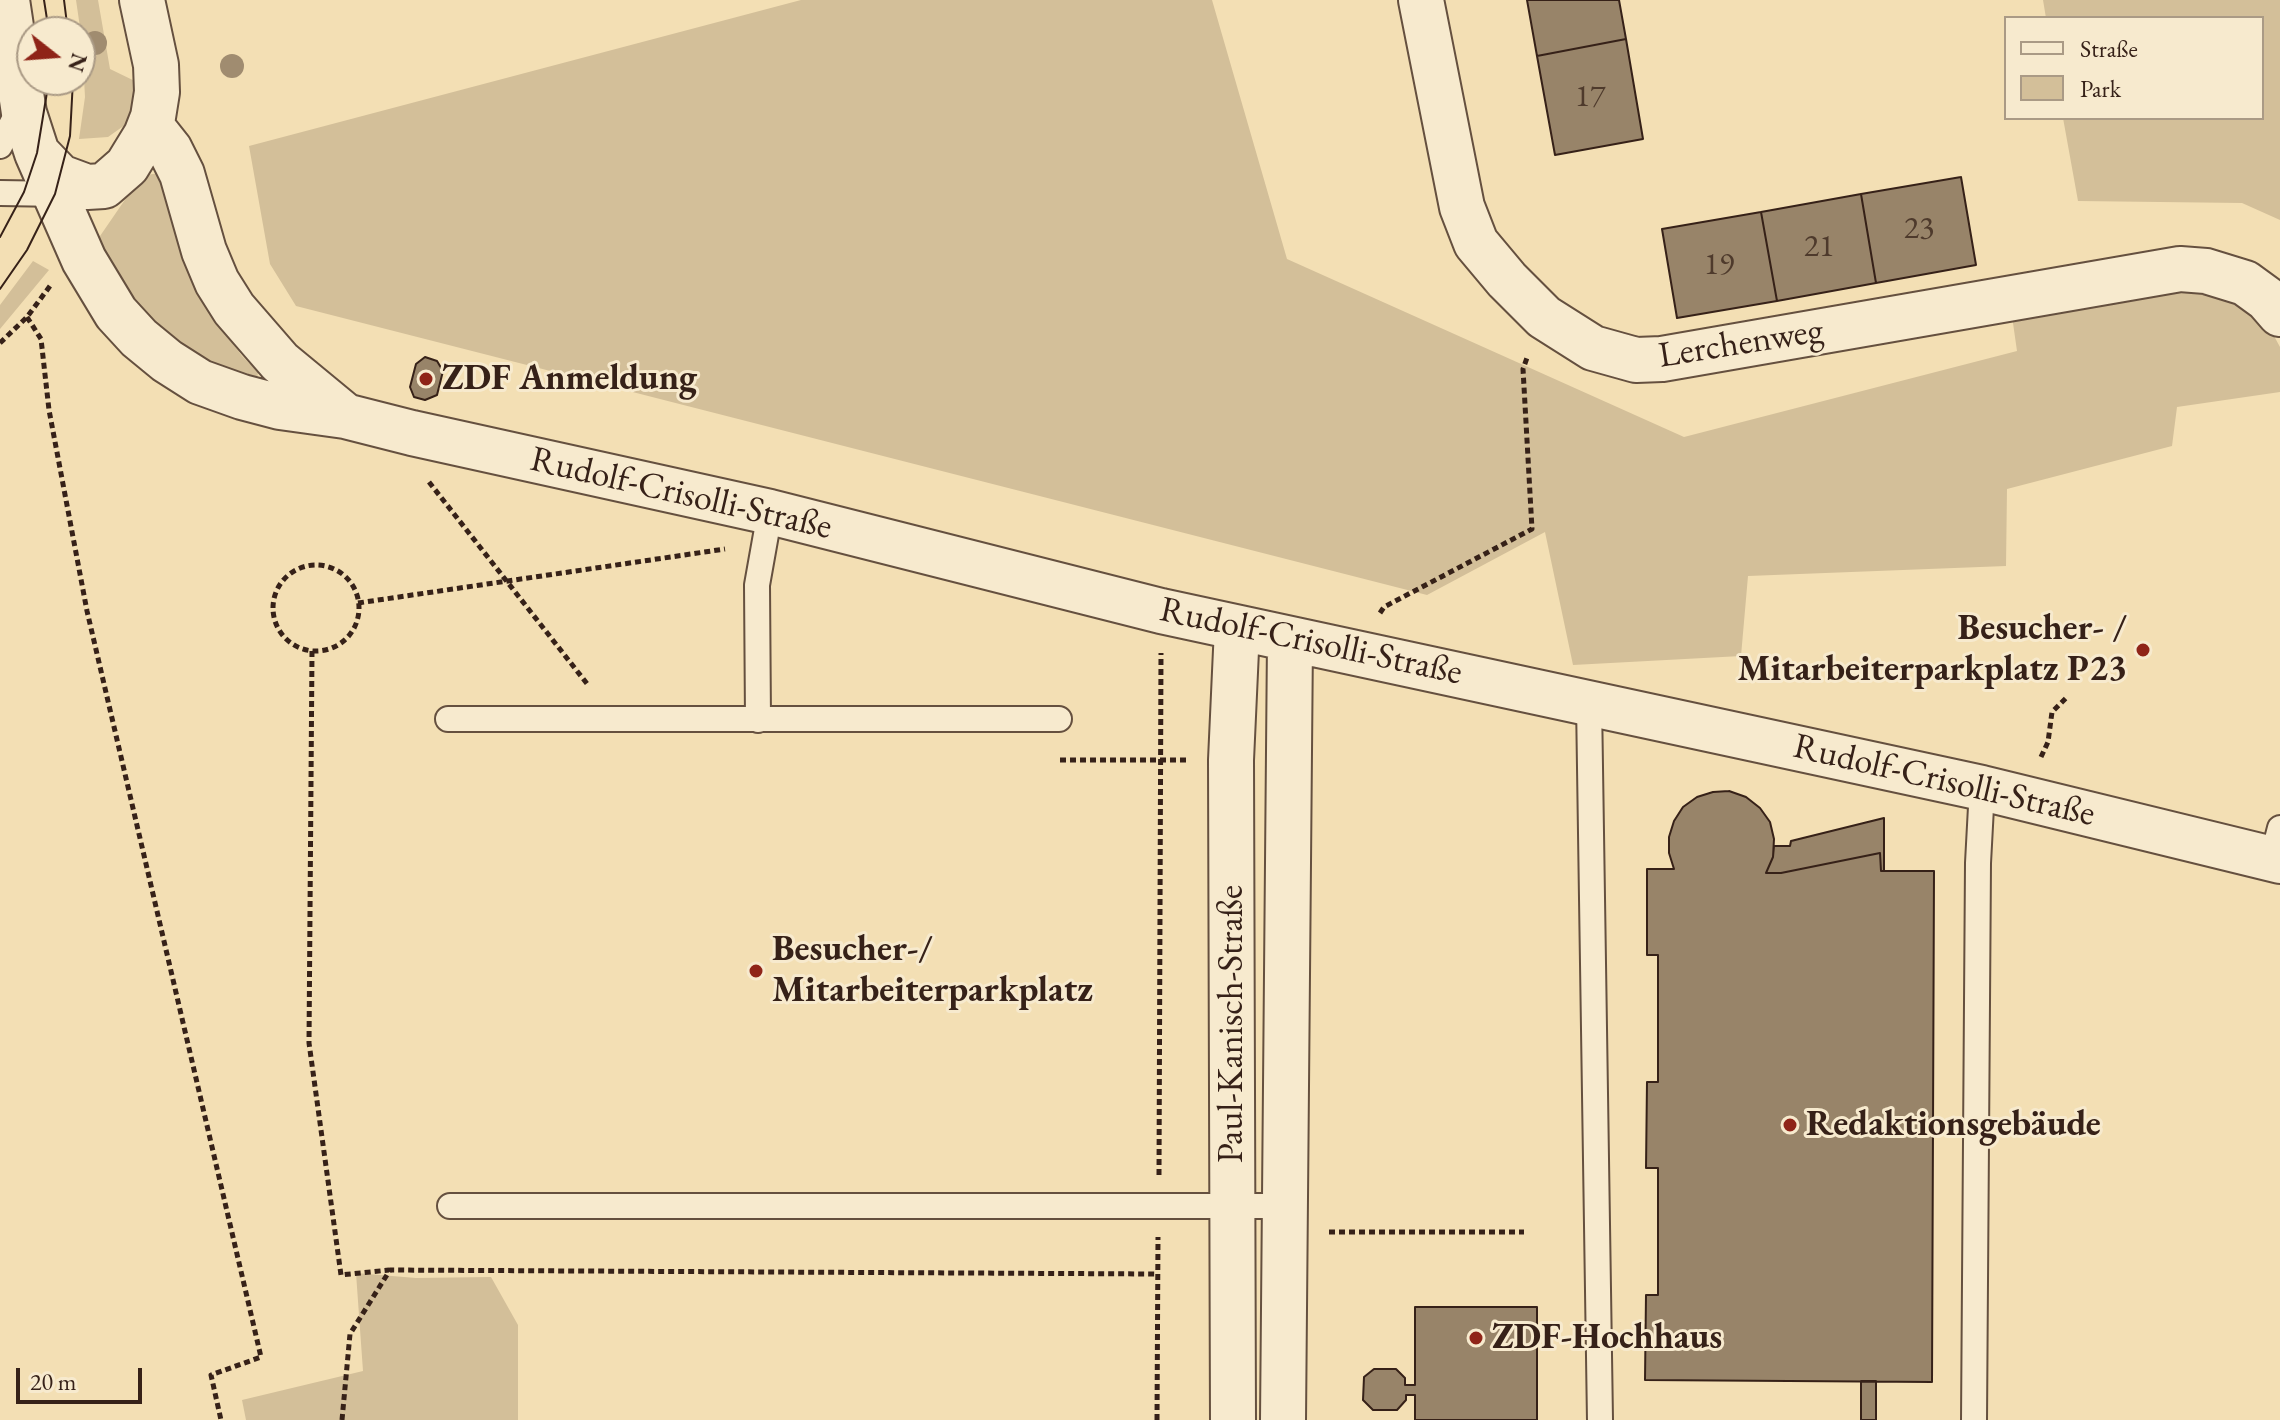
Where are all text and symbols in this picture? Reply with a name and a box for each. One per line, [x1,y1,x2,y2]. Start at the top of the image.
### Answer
north arrow [16,16,96,96]
legend [2004,16,2264,120]
text: Straße [2080,33,2138,64]
text: N [61,50,94,75]
text: Park [2080,73,2121,104]
house number: 17 [1575,78,1605,116]
house number: 23 [1904,210,1934,248]
house number: 21 [1804,228,1834,266]
house number: 19 [1704,246,1734,284]
street label: Lerchenweg [1656,310,1826,378]
place label: ZDF Anmeldung [442,357,697,401]
marker: ZDF Anmeldung [417,370,435,388]
street label: Rudolf-Crisolli-Straße [526,438,836,550]
street label: Rudolf-Crisolli-Straße [1156,589,1466,695]
place label: Besucher- / Mitarbeiterparkplatz P23 [1738,607,2127,692]
marker: Besucher- / Mitarbeiterparkplatz P23 [2134,641,2152,659]
street label: Rudolf-Crisolli-Straße [1789,725,2099,837]
street label: Paul-Kanisch-Straße [1210,885,1254,1163]
place label: Besucher-/ Mitarbeiterparkplatz [772,928,1093,1013]
marker: Besucher-/ Mitarbeiterparkplatz [747,962,765,980]
place label: Redaktionsgebäude [1806,1103,2101,1147]
marker: Redaktionsgebäude [1781,1116,1799,1134]
place label: ZDF-Hochhaus [1492,1316,1722,1360]
marker: ZDF-Hochhaus [1467,1329,1485,1347]
scale bar [20,1352,146,1402]
text: 20 m [30,1366,77,1397]

